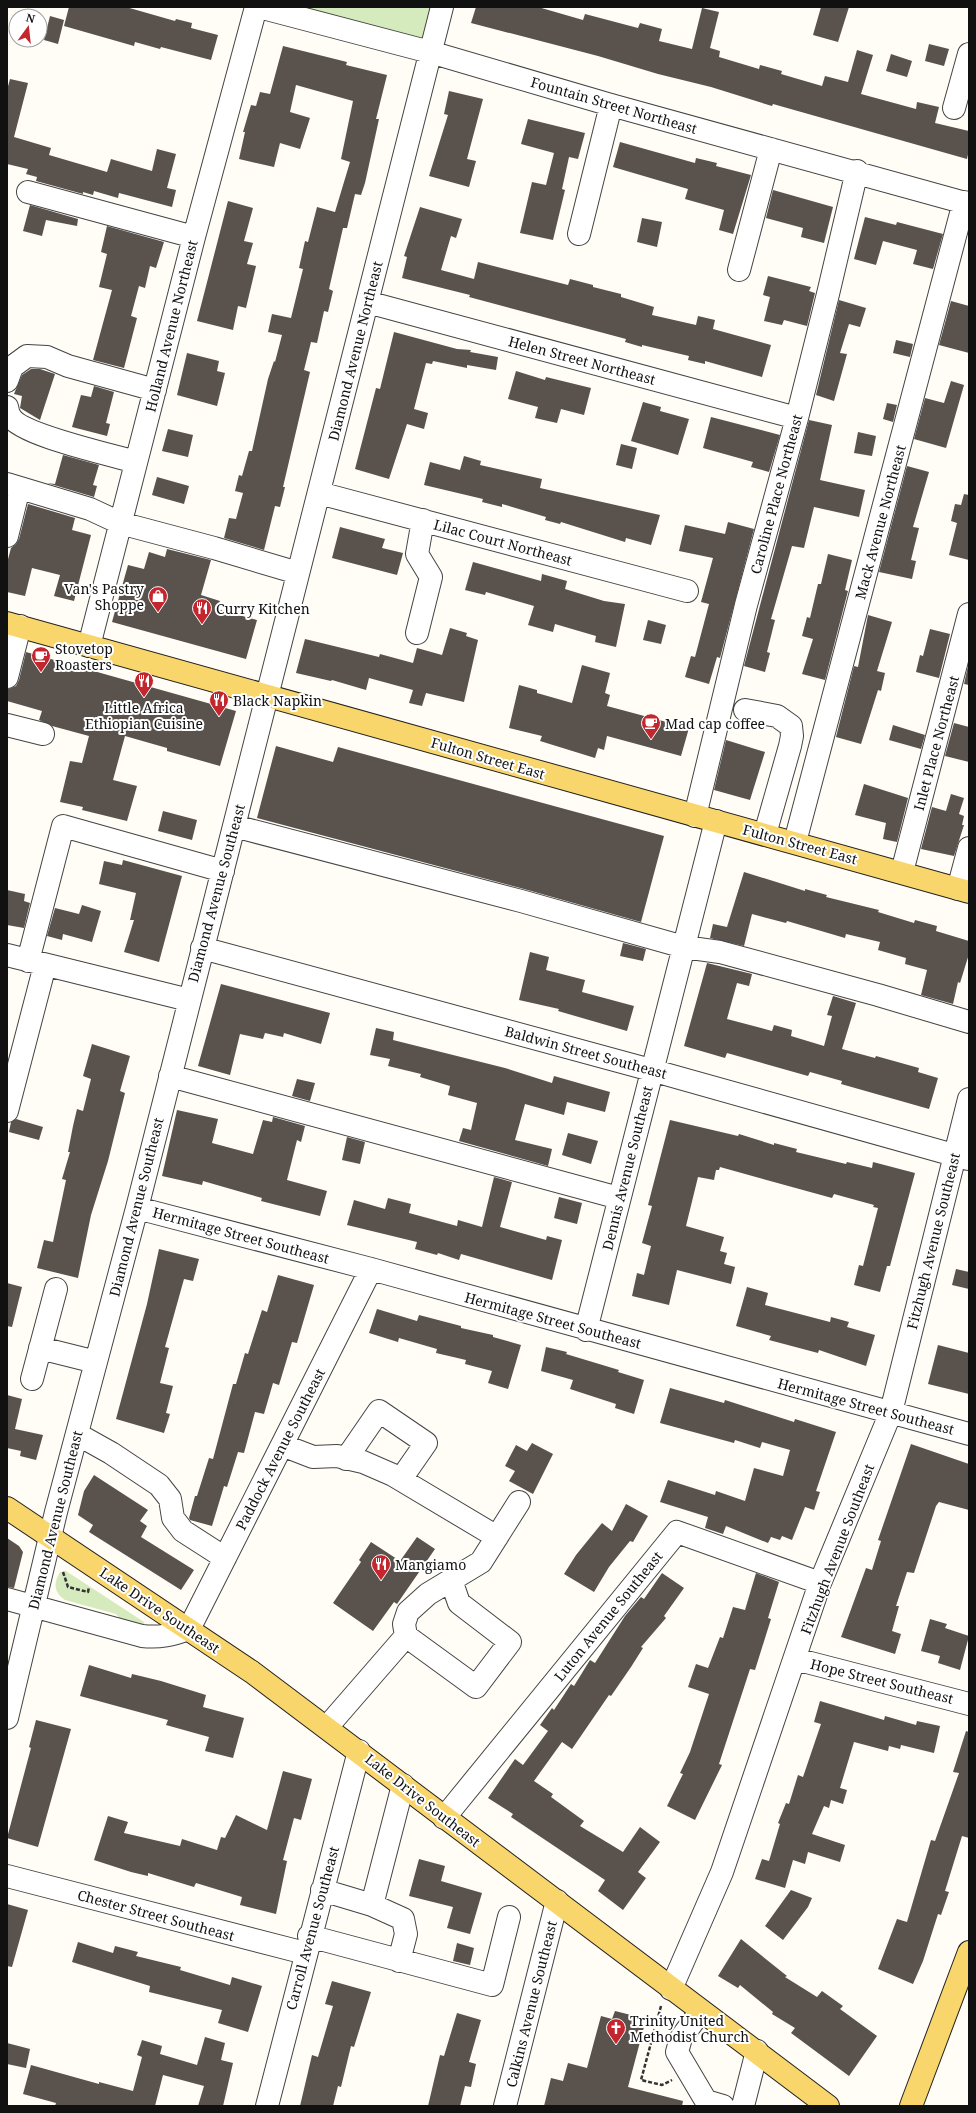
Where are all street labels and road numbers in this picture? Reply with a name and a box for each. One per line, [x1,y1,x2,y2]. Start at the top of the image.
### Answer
street label: Fountain Street Northeast [529,72,699,138]
street label: Holland Avenue Northeast [140,238,202,414]
street label: Diamond Avenue Northeast [323,259,387,443]
street label: Helen Street Northeast [506,331,658,389]
street label: Caroline Place Northeast [746,412,806,576]
street label: Mack Avenue Northeast [850,443,910,601]
street label: Lilac Court Northeast [432,514,574,570]
street label: Inlet Place Northeast [909,673,963,813]
street label: Fulton Street East [429,733,547,783]
street label: Diamond Avenue Southeast [183,802,249,984]
street label: Fulton Street East [741,820,859,868]
street label: Baldwin Street Southeast [503,1021,669,1083]
street label: Dennis Avenue Southeast [597,1084,657,1252]
street label: Diamond Avenue Southeast [105,1115,167,1298]
street label: Fitzhugh Avenue Southeast [902,1151,964,1331]
street label: Hermitage Street Southeast [151,1202,331,1268]
street label: Hermitage Street Southeast [463,1287,643,1353]
street label: Paddock Avenue Southeast [231,1365,329,1533]
street label: Hermitage Street Southeast [776,1373,956,1439]
street label: Diamond Avenue Southeast [24,1428,86,1611]
street label: Fitzhugh Avenue Southeast [796,1461,878,1637]
street label: Luton Avenue Southeast [550,1547,666,1685]
street label: Lake Drive Southeast [96,1563,224,1657]
street label: Hope Street Southeast [809,1654,955,1708]
street label: Lake Drive Southeast [362,1749,485,1851]
street label: Carroll Avenue Southeast [281,1844,343,2012]
street label: Chester Street Southeast [75,1885,237,1945]
street label: Calkins Avenue Southeast [501,1919,561,2089]

